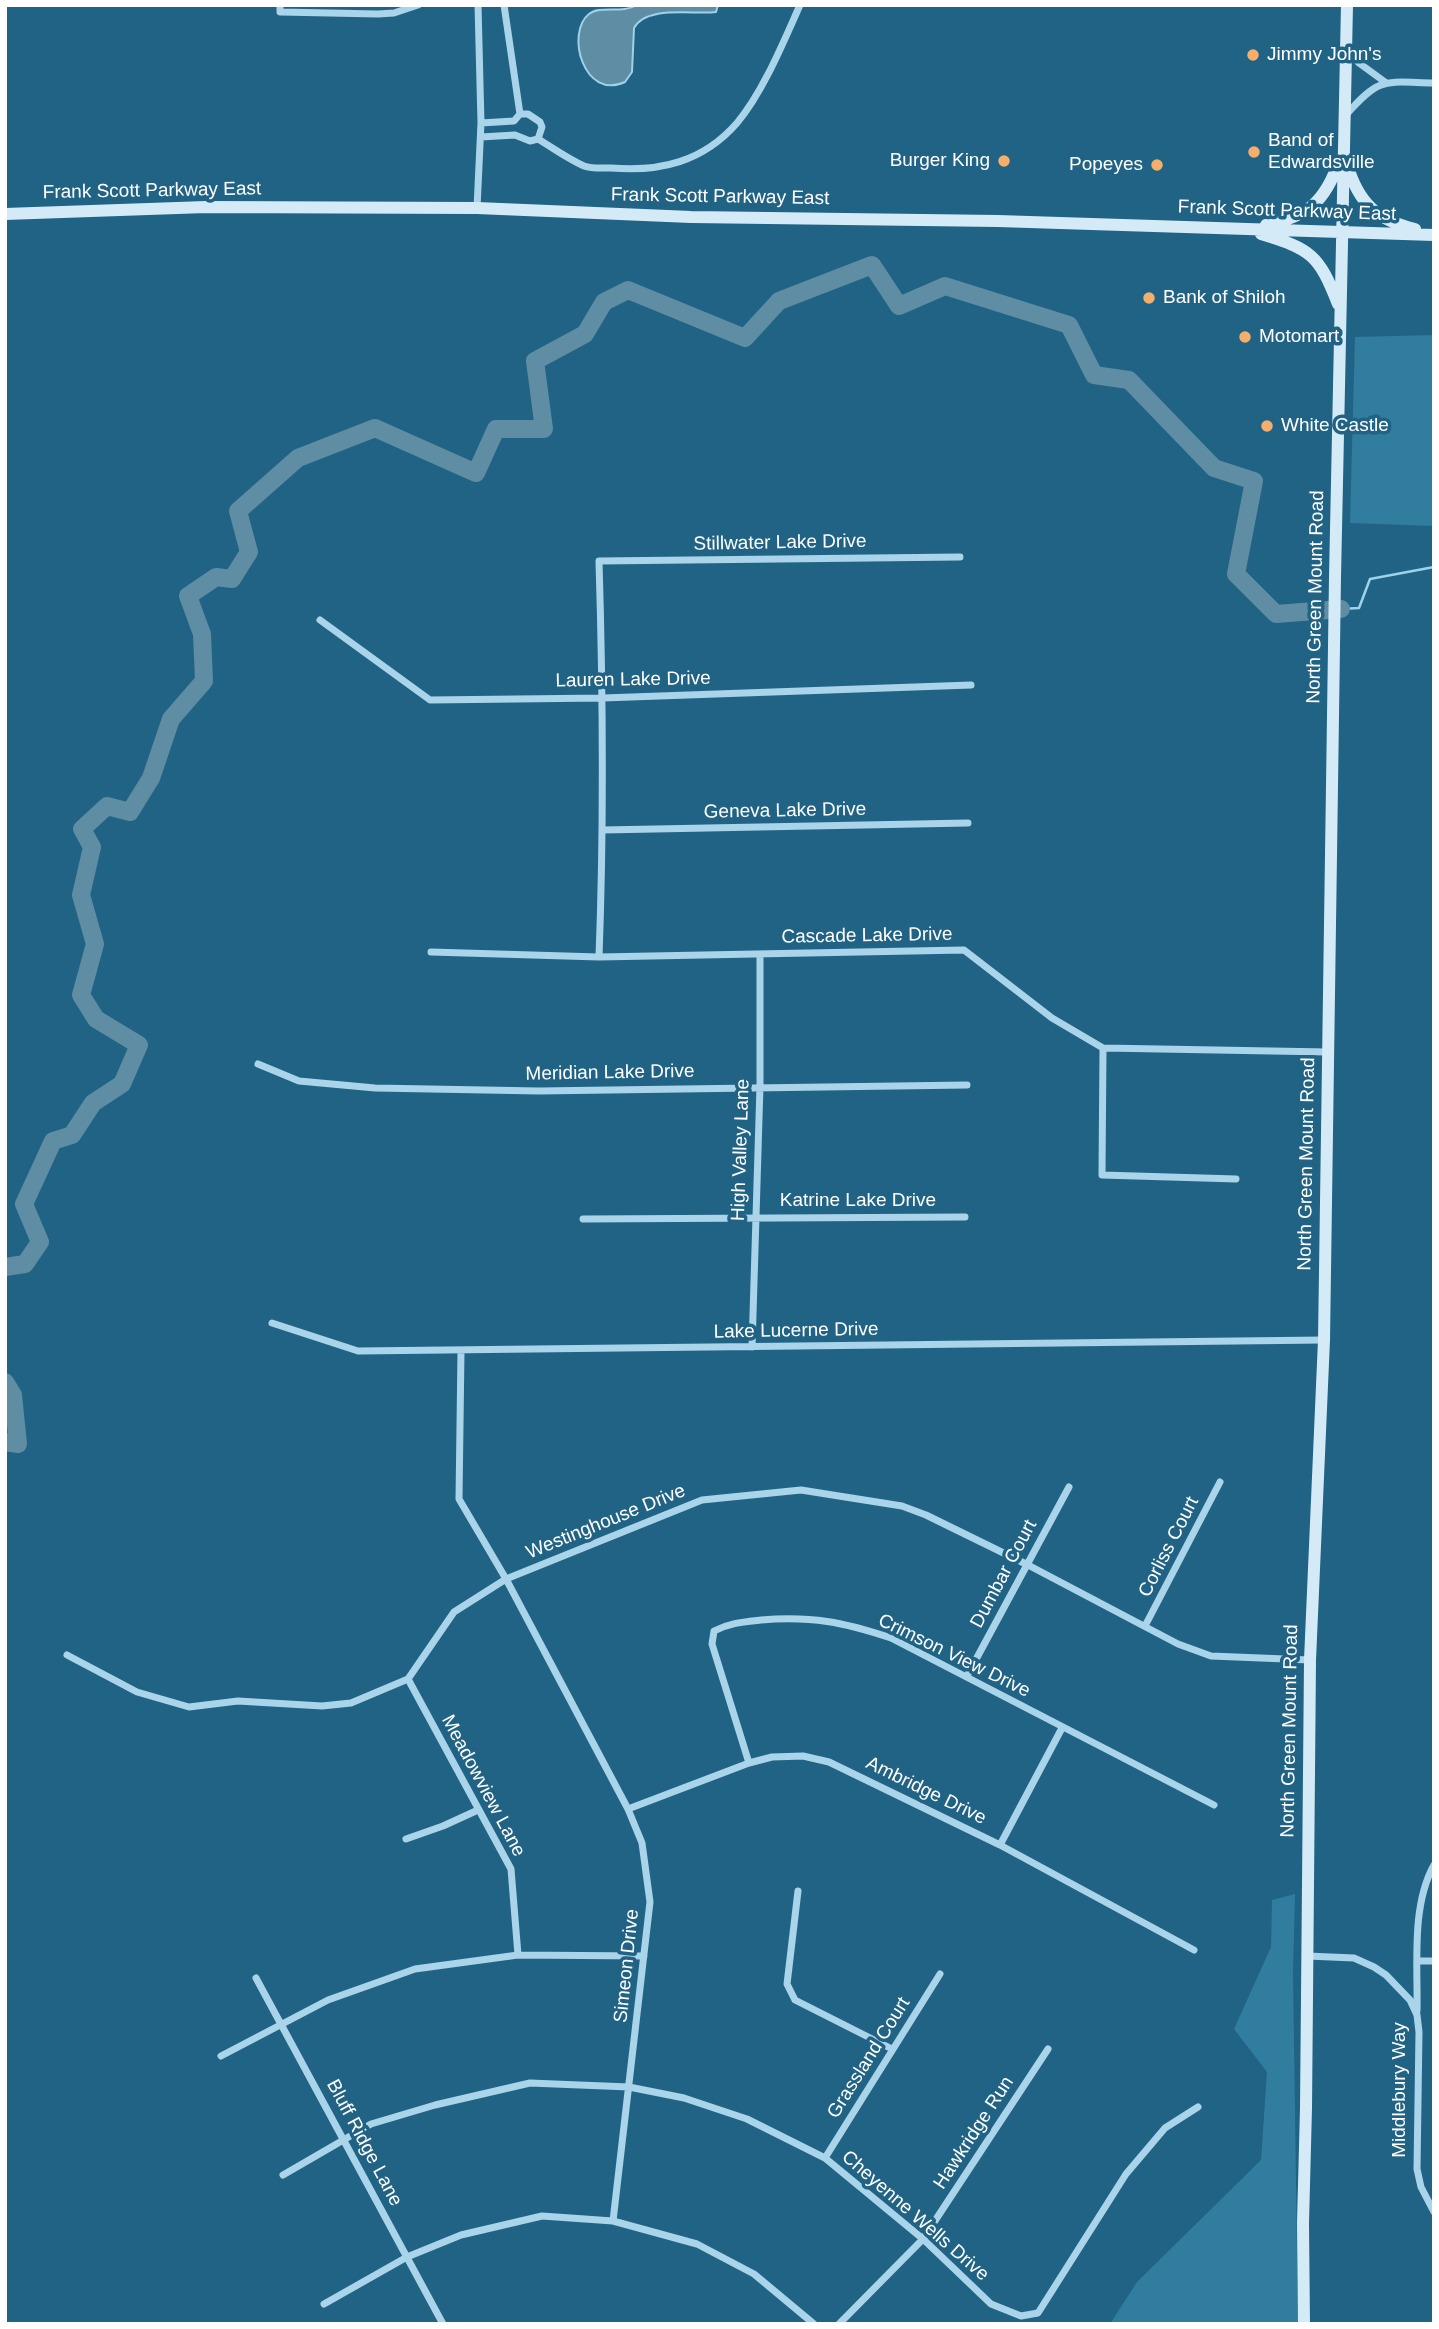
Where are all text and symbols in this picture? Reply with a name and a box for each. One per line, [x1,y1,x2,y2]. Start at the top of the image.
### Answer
place label: Jimmy John's [1267,44,1381,66]
marker: Jimmy John's [1245,47,1261,63]
place label: Band of Edwardsville [1268,130,1375,174]
marker: Band of Edwardsville [1246,144,1262,160]
place label: Burger King [890,150,990,172]
marker: Burger King [996,153,1012,169]
place label: Popeyes [1069,154,1143,176]
marker: Popeyes [1149,157,1165,173]
street label: Frank Scott Parkway East [43,178,261,204]
street label: Frank Scott Parkway East [611,184,829,210]
street label: Frank Scott Parkway East [1177,196,1397,226]
place label: Bank of Shiloh [1163,287,1286,309]
marker: Bank of Shiloh [1141,290,1157,306]
place label: Motomart [1259,326,1339,348]
marker: Motomart [1237,329,1253,345]
place label: White Castle [1281,415,1389,437]
marker: White Castle [1259,418,1275,434]
street label: North Green Mount Road [1303,490,1329,704]
street label: Stillwater Lake Drive [693,530,867,556]
street label: Lauren Lake Drive [555,667,711,693]
street label: Geneva Lake Drive [703,798,867,824]
street label: Cascade Lake Drive [781,923,953,949]
street label: North Green Mount Road [1294,1057,1320,1271]
street label: Meridian Lake Drive [525,1060,695,1086]
street label: High Valley Lane [727,1079,755,1221]
street label: Katrine Lake Drive [780,1190,936,1212]
street label: Lake Lucerne Drive [713,1318,879,1344]
street label: Westinghouse Drive [523,1480,689,1564]
street label: Corliss Court [1134,1493,1204,1601]
street label: Dumbar Court [966,1516,1042,1632]
street label: Crimson View Drive [874,1609,1034,1703]
street label: North Green Mount Road [1277,1624,1303,1838]
street label: Meadowview Lane [436,1711,530,1861]
street label: Ambridge Drive [862,1752,990,1830]
street label: Simeon Drive [610,1908,644,2024]
street label: Grassland Court [823,1993,915,2123]
street label: Middlebury Way [1389,2022,1411,2158]
street label: Hawkridge Run [929,2072,1019,2194]
street label: Bluff Ridge Lane [321,2076,407,2210]
street label: Cheyenne Wells Drive [837,2146,993,2286]

